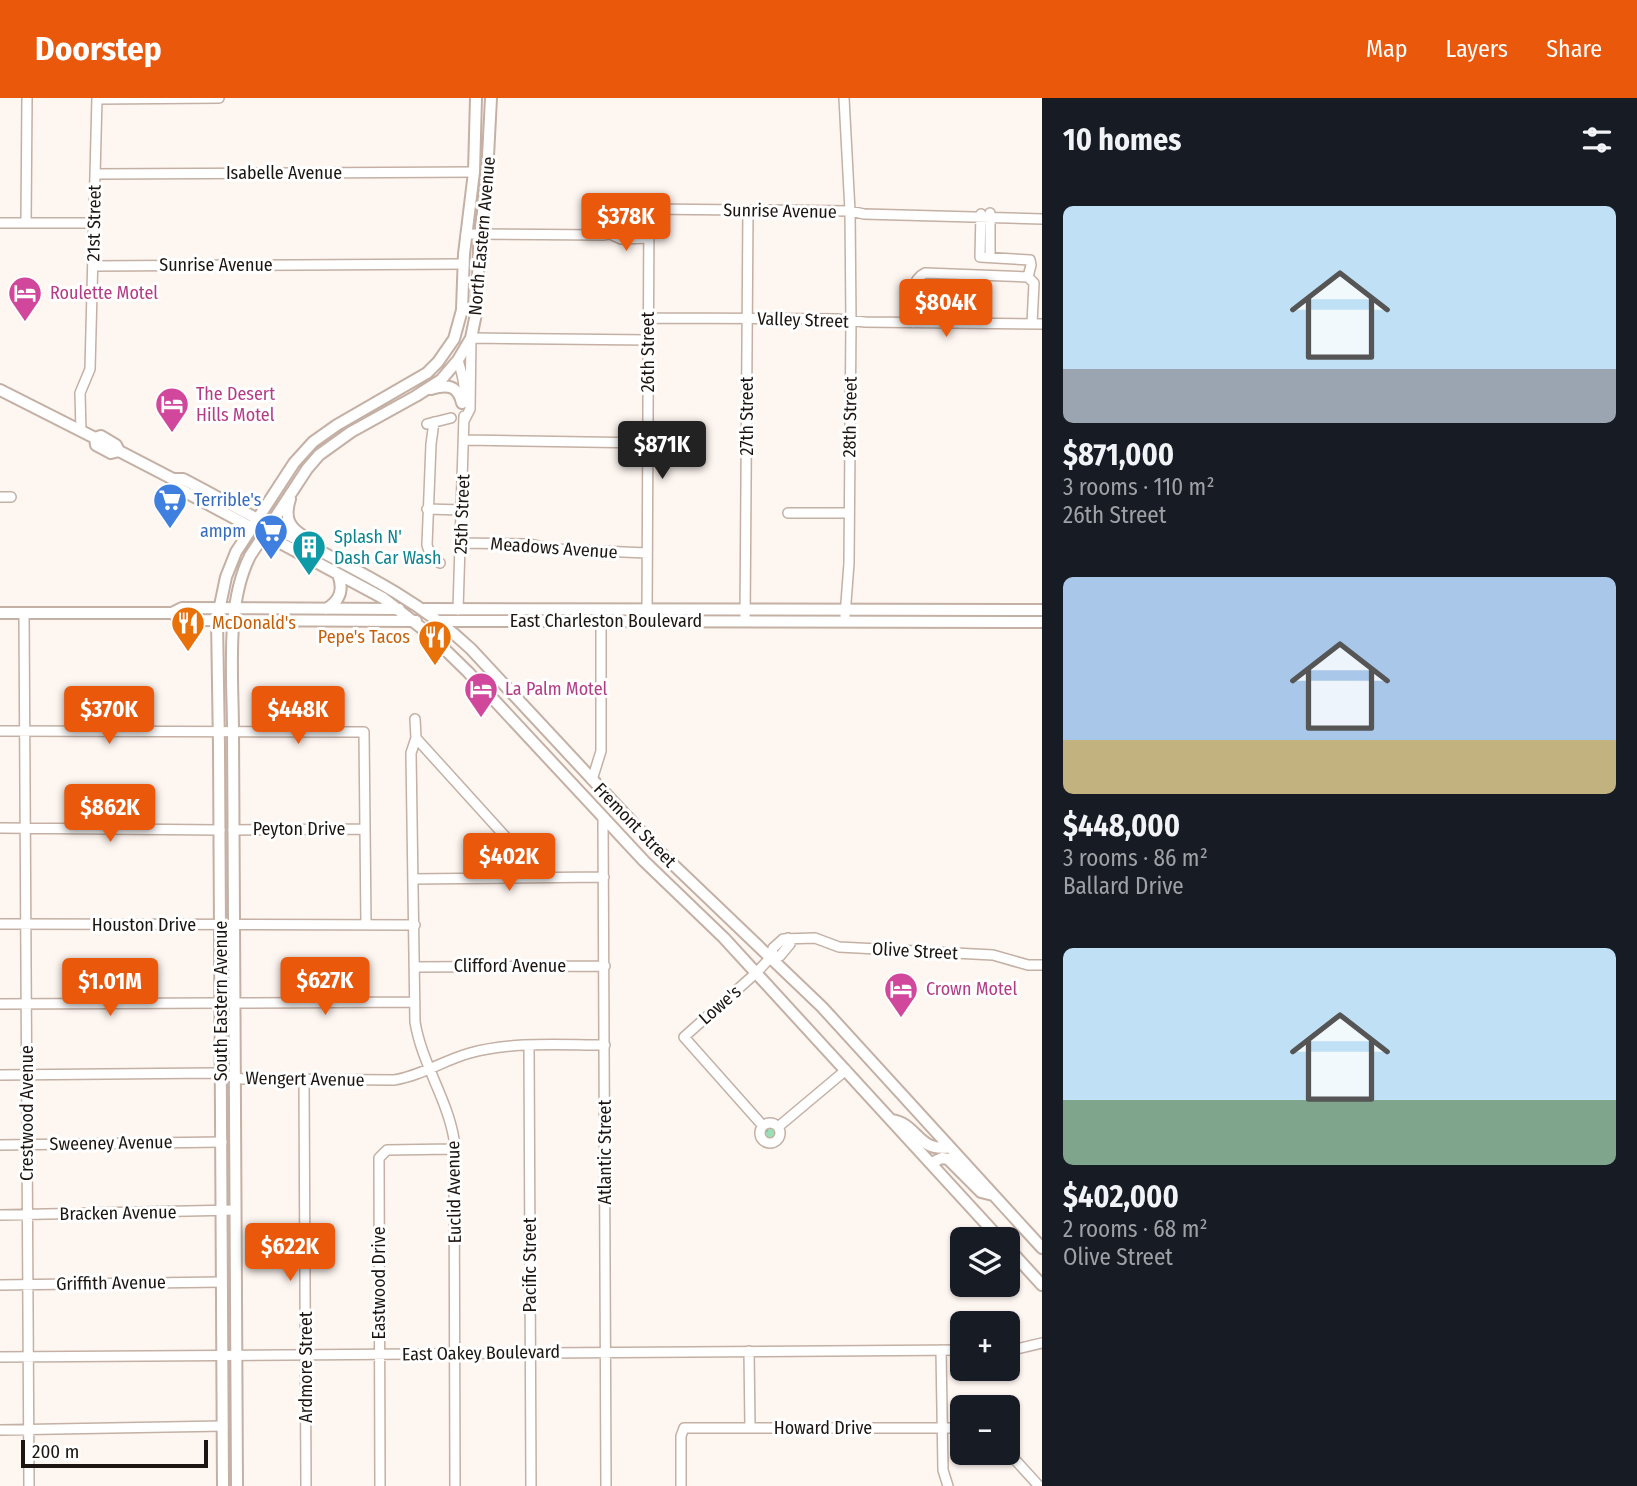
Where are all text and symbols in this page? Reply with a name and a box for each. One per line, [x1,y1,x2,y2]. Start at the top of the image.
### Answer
text: Doorstep [35,29,162,69]
text: Map [1366,35,1408,63]
text: Layers [1446,35,1508,63]
text: Share [1546,35,1602,63]
icon: filters [1578,121,1616,159]
text: 10 homes [1063,122,1181,158]
street label: North Eastern Avenue [464,156,500,316]
street label: Isabelle Avenue [226,162,342,184]
street label: 21st Street [82,184,106,262]
pin: $378K [577,194,675,253]
street label: Sunrise Avenue [723,199,837,223]
text: $378K [597,202,655,230]
icon: home [1277,252,1403,378]
street label: Sunrise Avenue [159,254,273,276]
hotel icon: Roulette Motel [6,274,44,323]
pin: $804K [897,280,995,339]
place label: Roulette Motel [50,282,158,304]
text: $804K [915,288,977,316]
street label: Valley Street [757,307,849,333]
street label: 26th Street [637,312,659,392]
street label: 27th Street [736,376,758,455]
street label: 28th Street [838,376,862,458]
place label: The Desert Hills Motel [196,383,275,426]
hotel icon: The Desert Hills Motel [153,385,191,434]
pin: $871K [613,422,711,481]
text: $871K [634,430,690,458]
text: $871,000 [1063,437,1174,473]
text: 3 rooms · 110 m² [1063,473,1214,501]
street label: 25th Street [450,474,474,554]
supermarket icon: Terrible's [151,481,189,530]
place label: Terrible's [194,489,262,511]
text: 26th Street [1063,501,1166,529]
supermarket icon: ampm [252,512,290,561]
place label: ampm [200,520,246,542]
place label: Splash N' Dash Car Wash [334,526,441,569]
building icon: Splash N' Dash Car Wash [290,528,328,577]
street label: Meadows Avenue [490,533,618,563]
restaurant icon: McDonald's [169,604,207,653]
street label: East Charleston Boulevard [510,610,702,632]
place label: McDonald's [212,612,296,634]
restaurant icon: Pepe's Tacos [416,618,454,667]
icon: home [1277,623,1403,749]
place label: Pepe's Tacos [318,626,410,648]
hotel icon: La Palm Motel [462,670,500,719]
place label: La Palm Motel [505,678,608,700]
pin: $370K [60,686,158,746]
pin: $448K [249,686,347,746]
text: $370K [80,695,138,723]
text: $448K [268,695,328,723]
street label: Fremont Street [589,778,681,872]
pin: $862K [61,784,159,844]
text: $862K [80,793,140,821]
text: $448,000 [1063,808,1180,844]
street label: Peyton Drive [253,818,345,840]
pin: $402K [460,834,558,893]
text: $402K [479,842,539,870]
text: 3 rooms · 86 m² [1063,844,1208,872]
text: Ballard Drive [1063,872,1184,900]
street label: Houston Drive [92,914,196,936]
street label: South Eastern Avenue [210,921,232,1081]
street label: Olive Street [872,938,959,964]
street label: Clifford Avenue [454,955,566,977]
pin: $1.01M [53,958,167,1018]
pin: $627K [276,958,374,1017]
text: $627K [297,966,353,994]
text: $1.01M [78,967,142,995]
hotel icon: Crown Motel [882,970,920,1019]
place label: Crown Motel [926,978,1017,1000]
street label: Lowe's [694,981,746,1029]
icon: home [1277,994,1403,1120]
street label: Crestwood Avenue [16,1045,38,1181]
street label: Wengert Avenue [245,1067,365,1091]
street label: Atlantic Street [594,1100,616,1204]
street label: Sweeney Avenue [49,1131,173,1155]
street label: Euclid Avenue [442,1140,466,1243]
text: $402,000 [1063,1179,1179,1215]
street label: Bracken Avenue [59,1201,177,1225]
text: 2 rooms · 68 m² [1063,1215,1208,1243]
street label: Pacific Street [519,1217,541,1313]
pin: $622K [241,1224,339,1283]
street label: Eastwood Drive [368,1226,390,1340]
map controls [950,1227,1020,1465]
button: layers [950,1227,1020,1297]
text: $622K [261,1232,319,1260]
text: Olive Street [1063,1243,1173,1271]
street label: Griffith Avenue [56,1271,166,1295]
street label: Ardmore Street [295,1311,317,1423]
button: + [950,1311,1020,1381]
street label: East Oakey Boulevard [402,1341,560,1365]
button: − [950,1395,1020,1465]
street label: Howard Drive [774,1417,872,1439]
scale bar [21,1437,208,1469]
text: 200 m [32,1440,79,1463]

